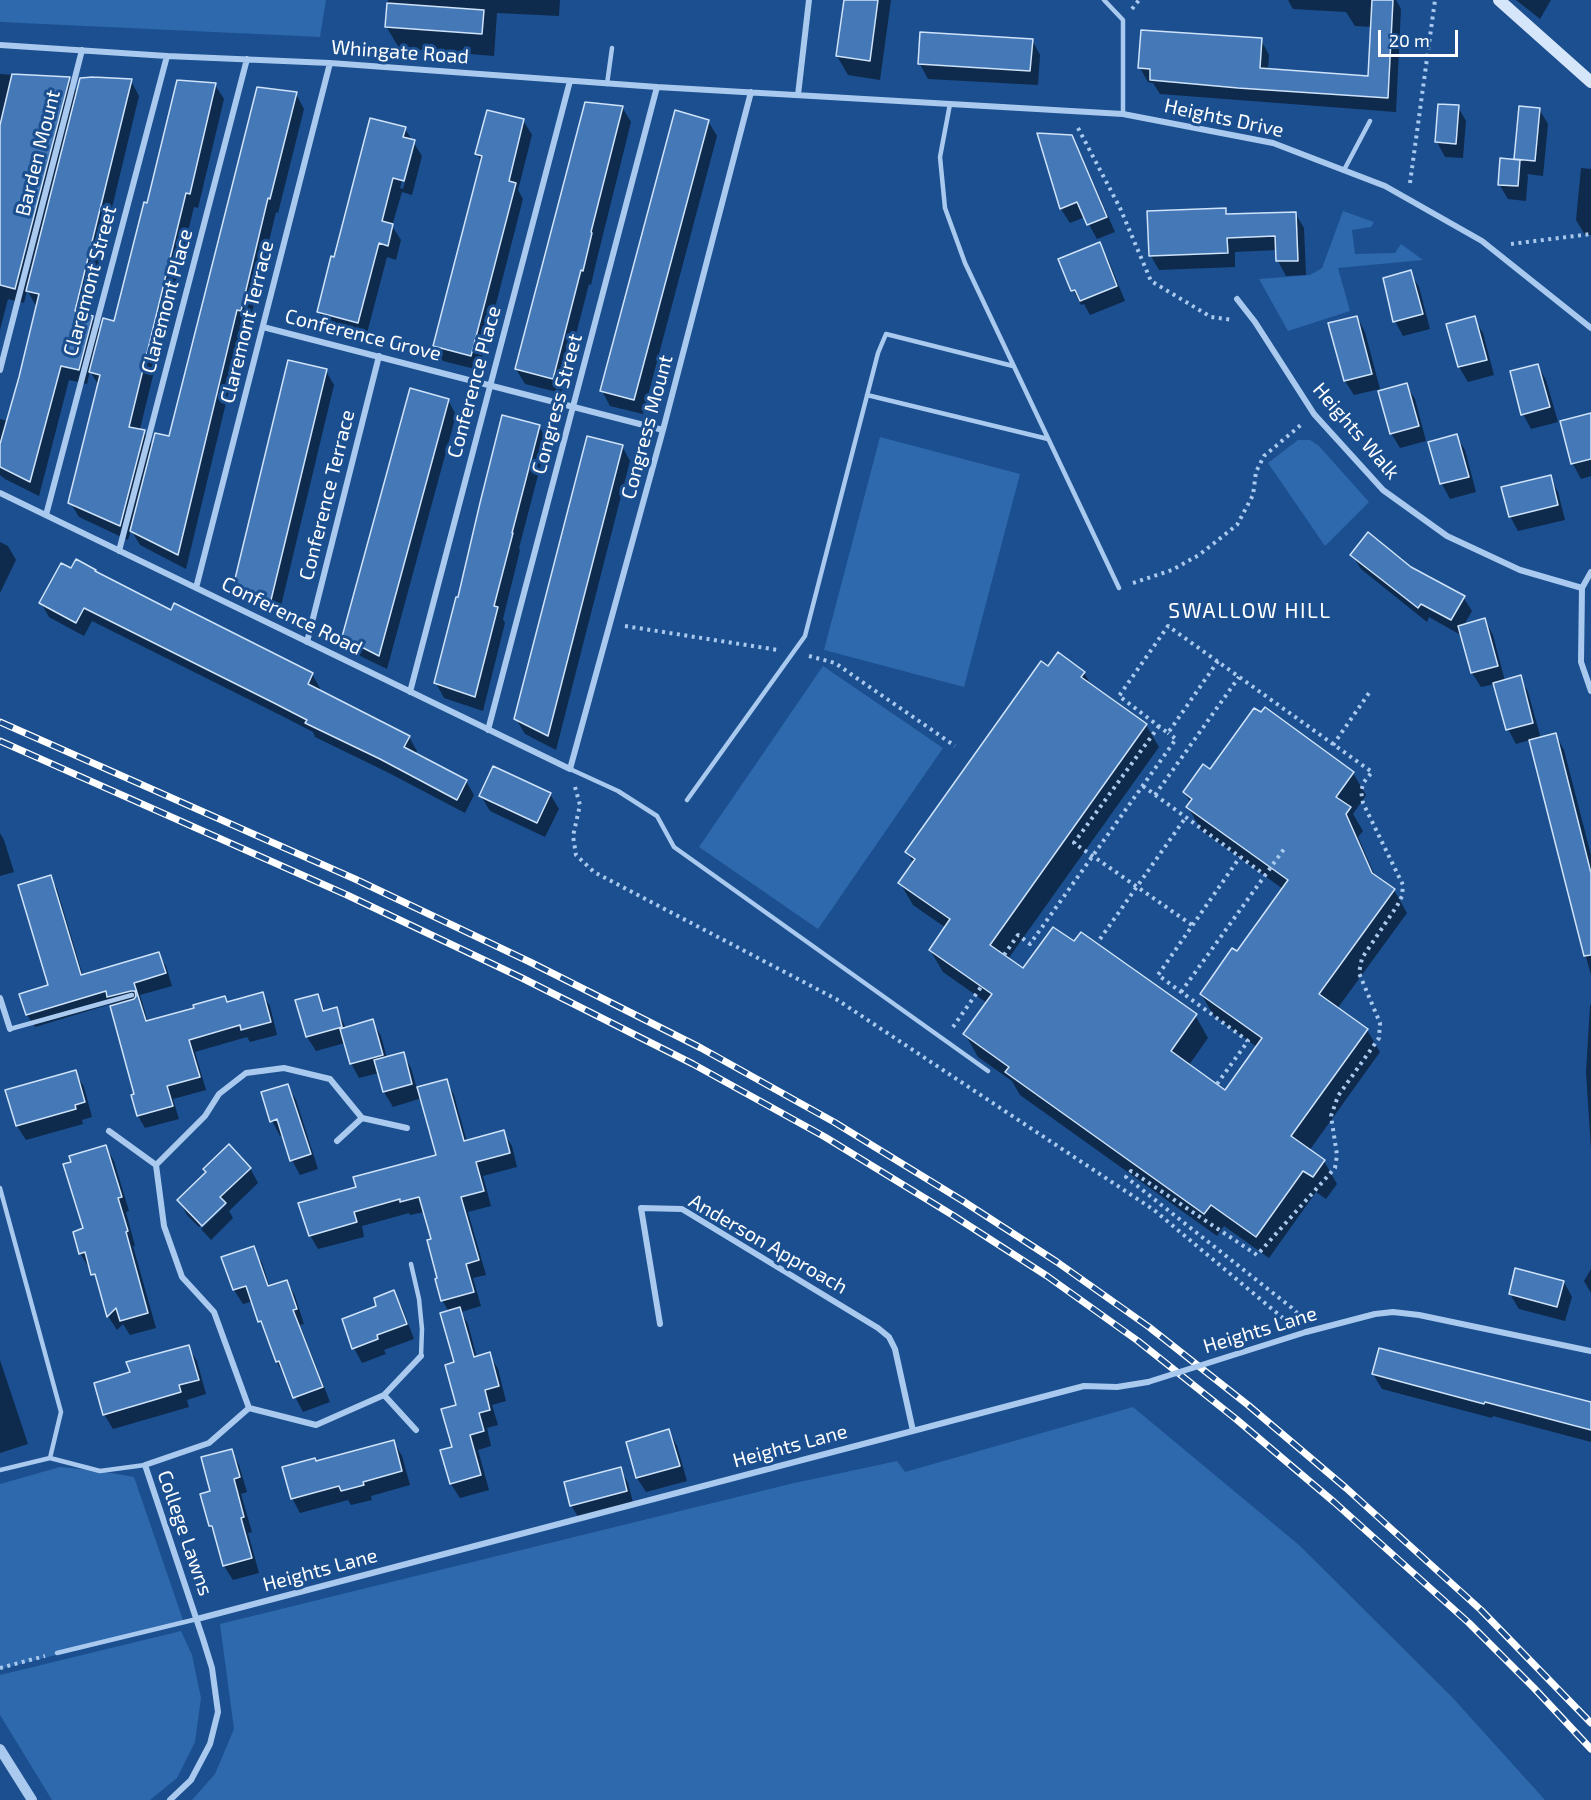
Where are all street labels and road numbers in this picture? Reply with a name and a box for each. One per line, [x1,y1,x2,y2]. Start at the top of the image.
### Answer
street label: Whingate Road [330,35,470,69]
street label: Barden Mount [11,88,65,218]
street label: Heights Drive [1162,94,1286,142]
street label: Claremont Street [58,203,122,359]
street label: Claremont Place [136,226,198,376]
street label: Claremont Terrace [215,238,279,406]
street label: Conference Place [442,303,506,461]
street label: Conference Grove [282,304,444,366]
street label: Congress Street [527,331,587,477]
street label: Congress Mount [616,352,678,502]
street label: Heights Walk [1308,378,1404,484]
street label: Conference Terrace [294,407,360,583]
street label: Conference Road [218,572,366,660]
street label: Anderson Approach [684,1189,852,1299]
street label: Heights Lane [1200,1301,1320,1359]
street label: Heights Lane [730,1419,850,1473]
street label: College Lawns [152,1467,218,1599]
street label: Heights Lane [260,1543,380,1597]

